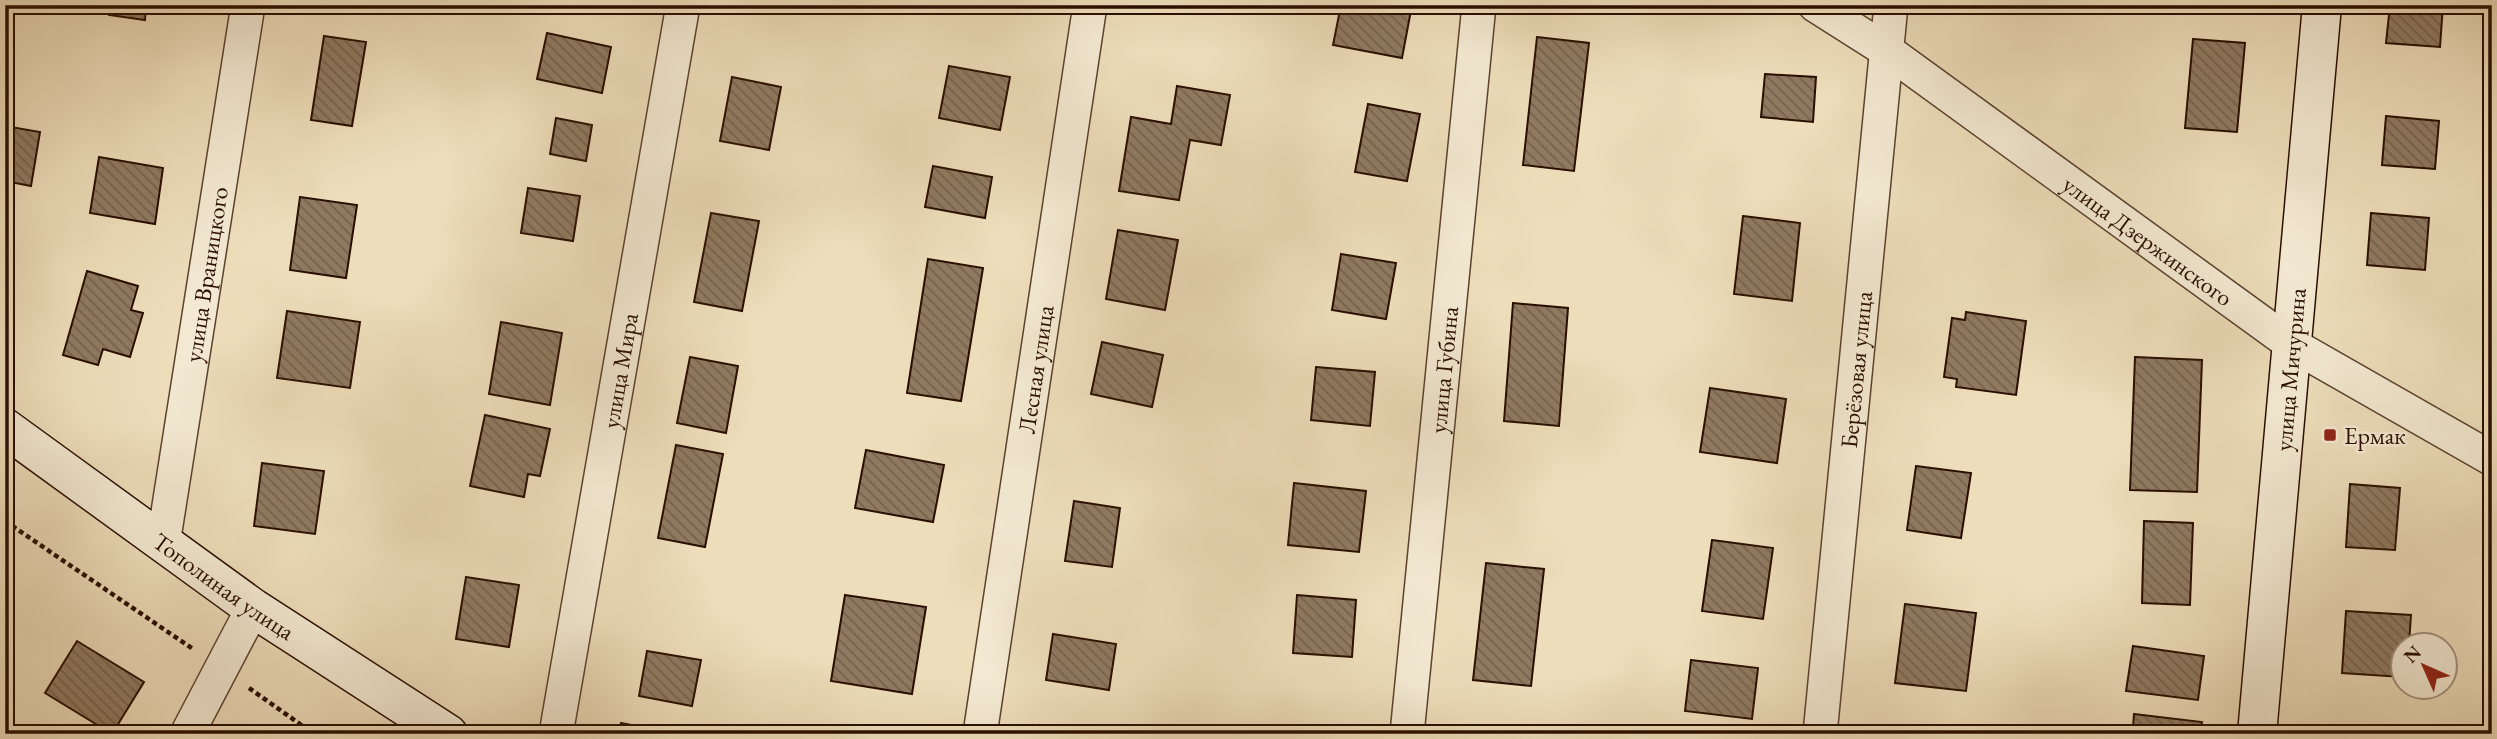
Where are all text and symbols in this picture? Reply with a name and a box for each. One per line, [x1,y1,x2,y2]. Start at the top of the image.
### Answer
street label: улица Дзержинского [2057,168,2239,313]
street label: улица Враницкого [176,184,235,364]
street label: улица Мичурина [2267,286,2312,452]
street label: Берёзовая улица [1832,289,1879,450]
street label: Лесная улица [1010,302,1060,435]
street label: улица Губина [1421,304,1465,435]
street label: улица Мира [594,310,645,431]
place label: Ермак [2344,420,2406,451]
marker: Ермак [2322,427,2338,443]
street label: Тополиная улица [147,525,301,647]
north arrow [2388,630,2458,700]
text: N [2398,640,2427,669]

